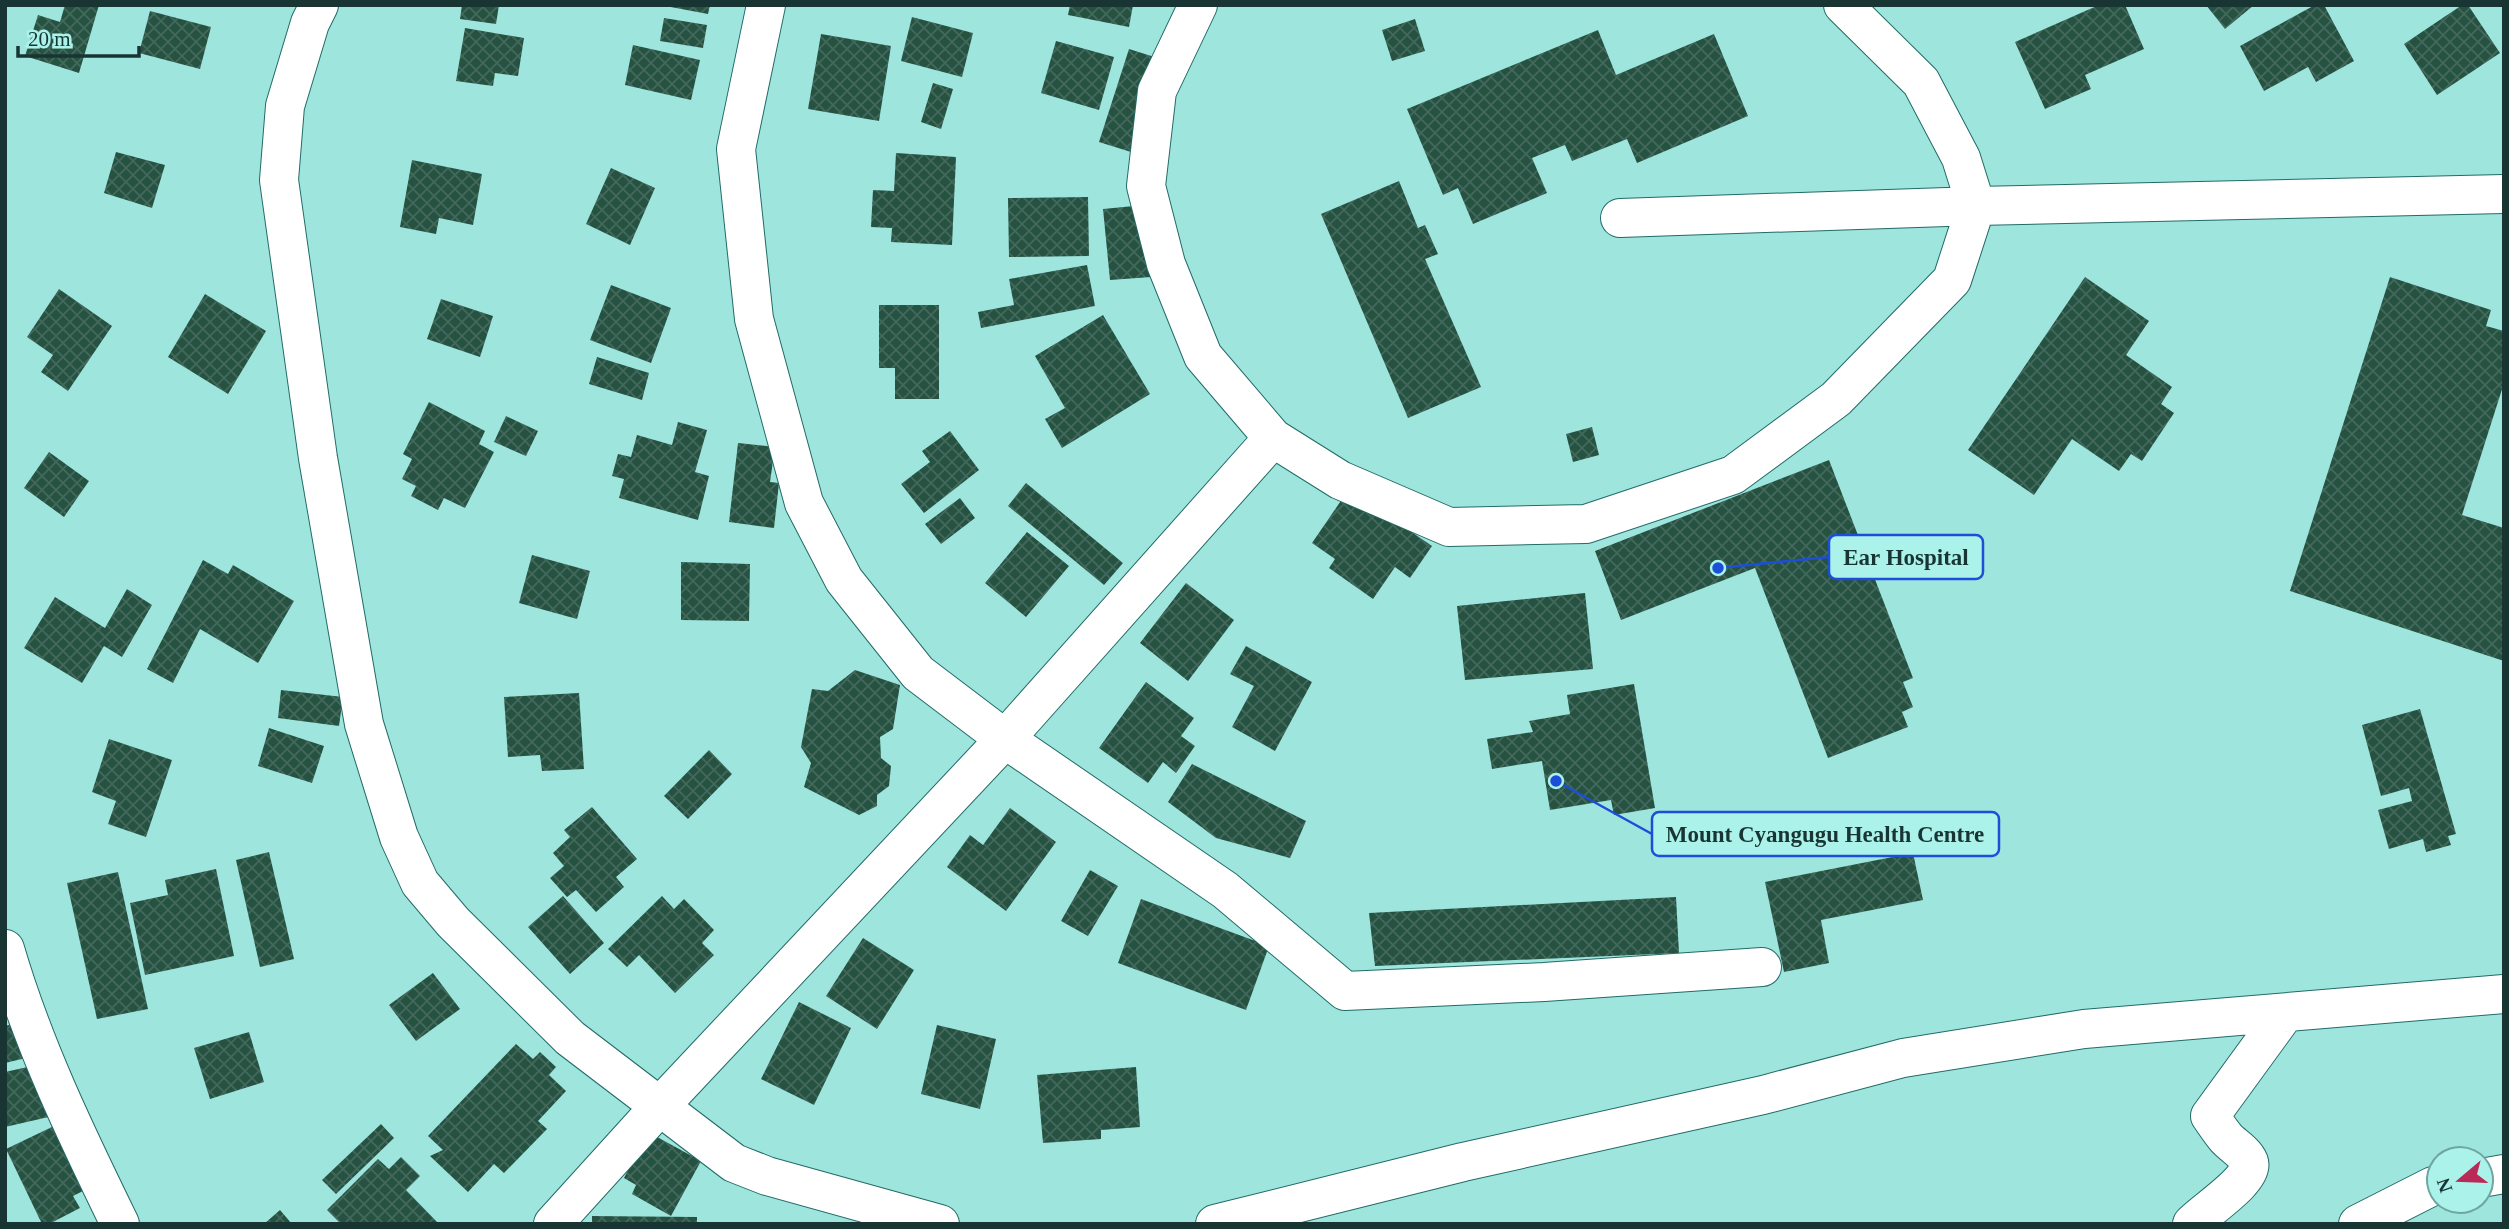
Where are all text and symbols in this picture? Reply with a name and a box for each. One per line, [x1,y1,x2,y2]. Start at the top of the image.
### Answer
scale bar [18,14,138,58]
text: 20 m [28,27,71,51]
callout: Ear Hospital [1829,535,1983,579]
text: Ear Hospital [1843,545,1969,570]
callout: Mount Cyangugu Health Centre [1652,812,1999,856]
text: Mount Cyangugu Health Centre [1666,822,1984,847]
north arrow [2425,1145,2495,1215]
text: N [2432,1175,2457,1195]

